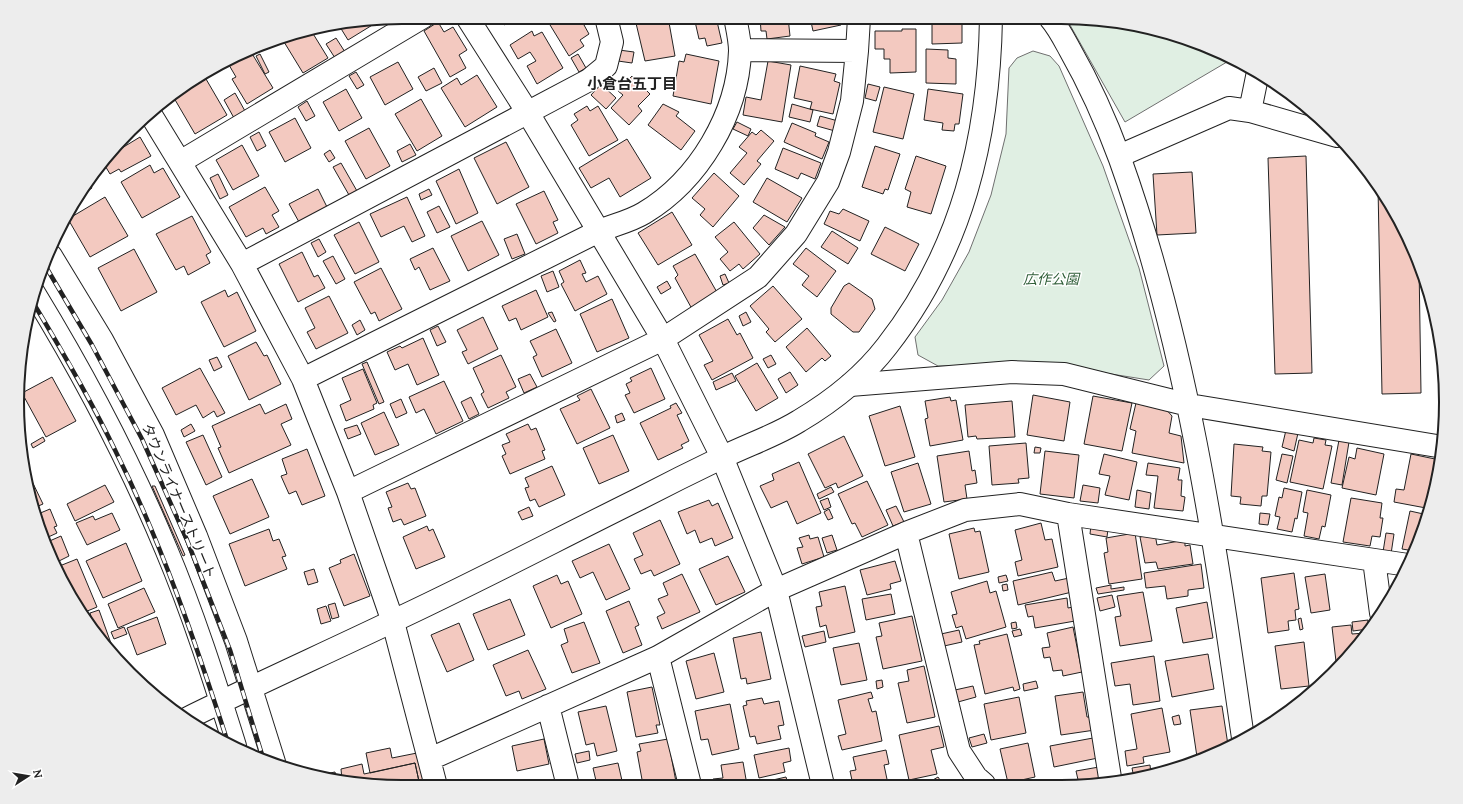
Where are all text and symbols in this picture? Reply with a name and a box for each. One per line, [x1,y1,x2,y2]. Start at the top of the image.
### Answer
district label: 小倉台五丁目 [587,74,677,93]
park label: 広作公園 [1023,270,1081,288]
street label: タウンライナーストリート [138,421,220,581]
north arrow [8,756,48,796]
text: N [30,768,46,780]

